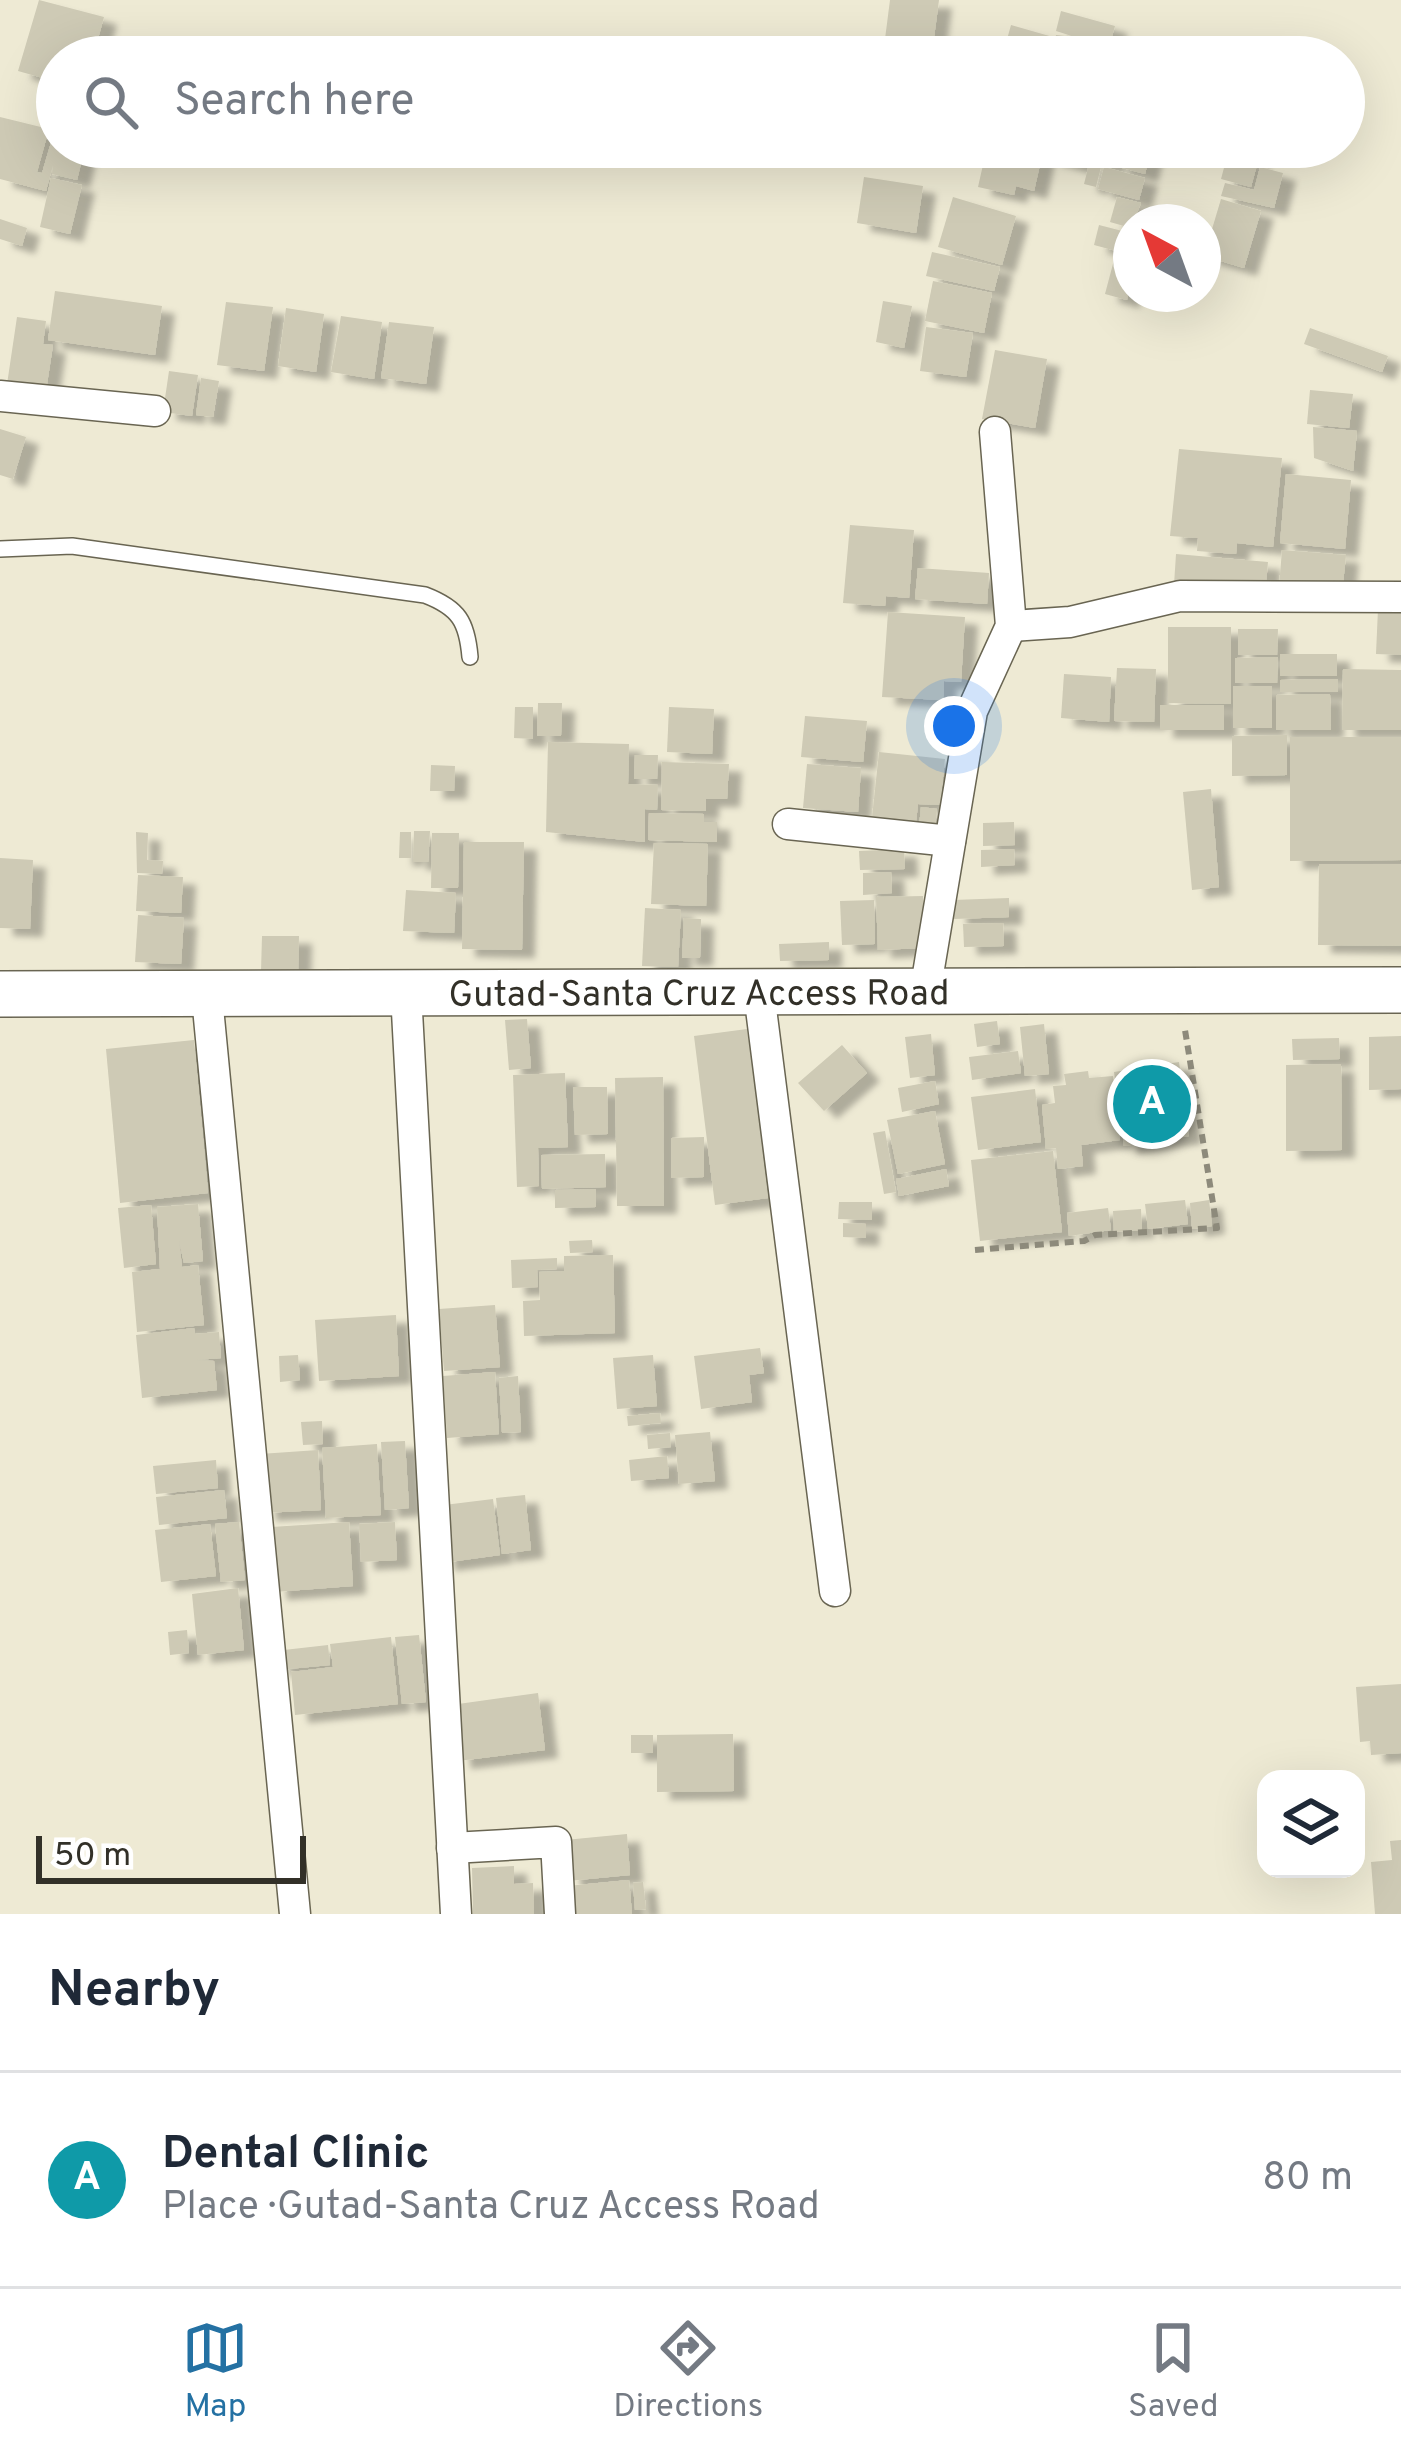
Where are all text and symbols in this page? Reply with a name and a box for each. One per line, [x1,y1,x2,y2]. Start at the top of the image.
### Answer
search box [36,36,1365,168]
icon: search [78,69,144,135]
text: Search here [174,74,414,131]
north arrow [1113,204,1221,312]
your location [924,696,984,756]
street label: Gutad-Santa Cruz Access Road [448,972,950,1020]
pin: A [1113,1059,1191,1149]
map controls [1257,1770,1365,1878]
button: layers [1257,1770,1365,1878]
scale bar [36,1830,306,1883]
text: 50 m [54,1836,131,1878]
text: Nearby [48,1960,220,2025]
text: Dental Clinic [162,2127,430,2184]
text: A [73,2155,101,2204]
text: 80 m [1262,2155,1353,2204]
text: Place · Gutad-Santa Cruz Access Road [162,2184,820,2233]
tab: Map [182,2315,248,2429]
tab: Directions [613,2315,763,2429]
tab: Saved [1128,2315,1219,2429]

